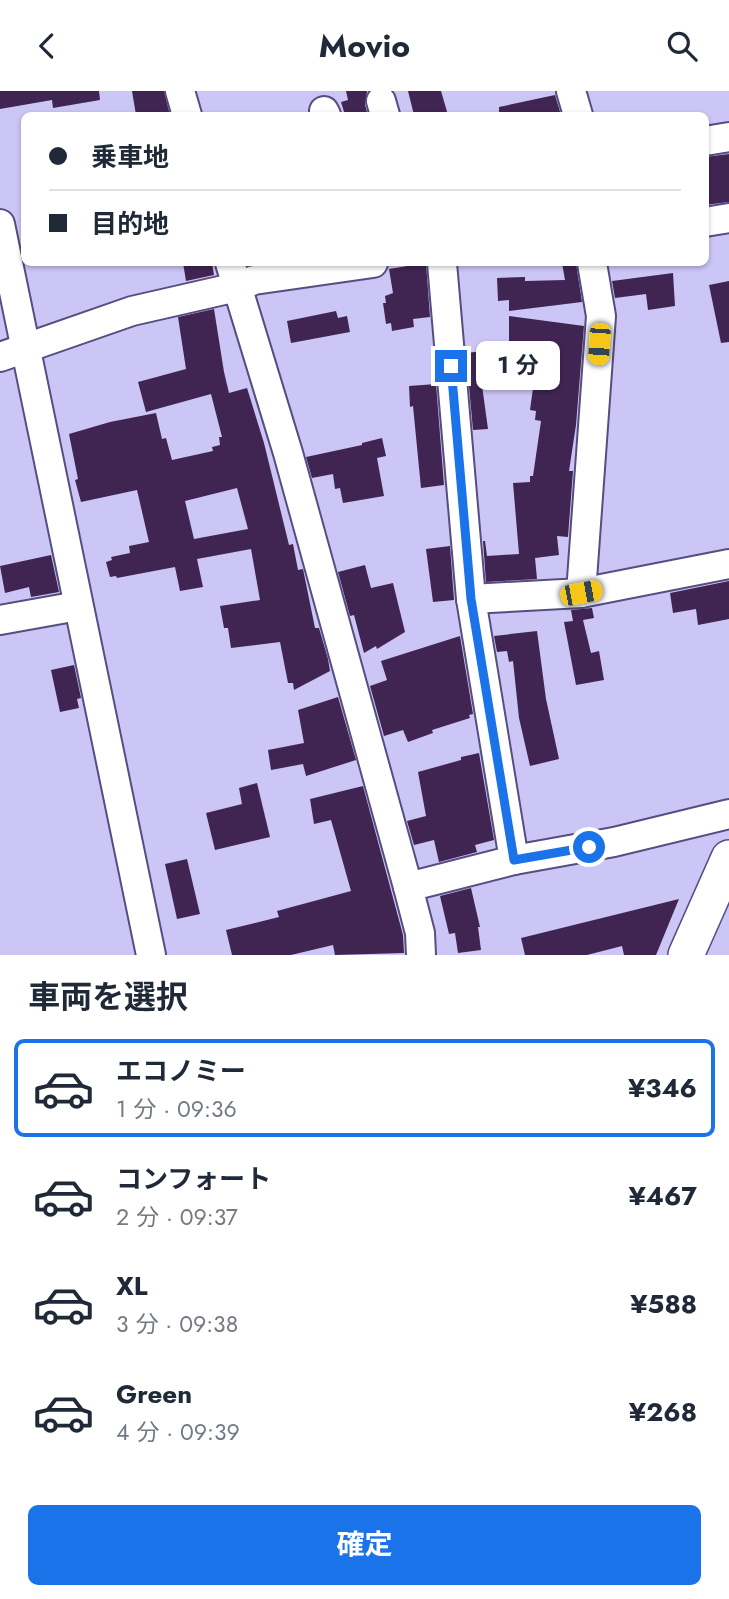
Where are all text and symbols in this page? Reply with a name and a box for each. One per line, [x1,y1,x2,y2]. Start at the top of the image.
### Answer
text: Movio [319,23,410,69]
icon: back [28,27,66,65]
icon: search [663,27,701,65]
text: 乗車地 [91,138,169,176]
text: 目的地 [91,205,169,243]
car [588,322,611,366]
callout: 1 分 [476,341,560,391]
text: 1 分 [497,348,539,382]
route end [435,350,467,382]
car [559,579,604,607]
route start [573,831,605,863]
text: 車両を選択 [28,974,188,1020]
text: エコノミー [116,1052,246,1090]
icon: car [32,1057,95,1120]
text: ¥346 [628,1069,697,1107]
text: 1 分 · 09:36 [116,1092,237,1126]
text: コンフォート [116,1160,271,1198]
icon: car [32,1165,95,1228]
text: ¥467 [628,1177,697,1215]
text: 2 分 · 09:37 [116,1200,238,1234]
text: XL [116,1267,148,1305]
icon: car [32,1273,95,1336]
text: ¥588 [630,1285,697,1323]
text: 3 分 · 09:38 [116,1307,238,1341]
text: Green [116,1375,192,1413]
icon: car [32,1381,95,1444]
text: ¥268 [629,1393,697,1431]
text: 4 分 · 09:39 [116,1415,240,1449]
button: 確定 [28,1505,701,1585]

